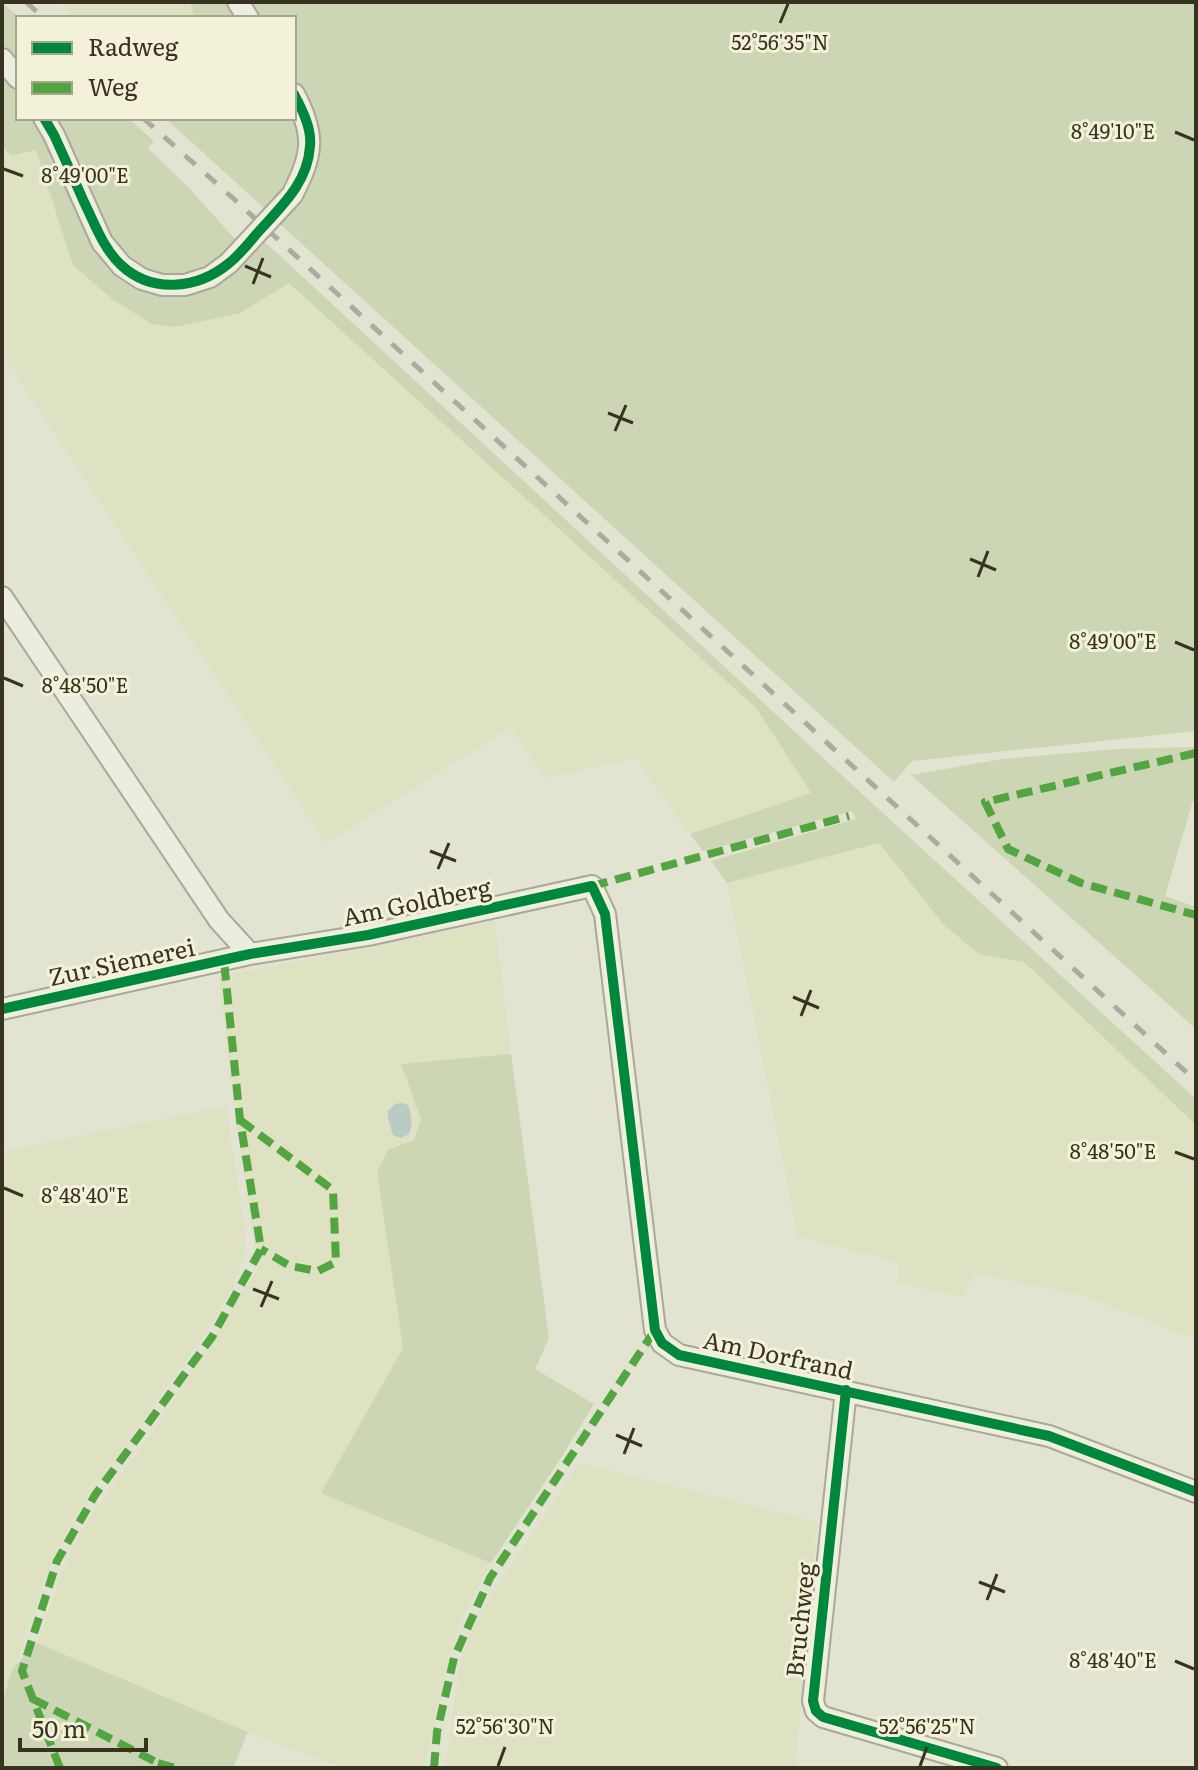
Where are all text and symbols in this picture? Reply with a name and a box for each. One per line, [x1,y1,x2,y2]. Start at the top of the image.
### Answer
legend [16,16,296,120]
text: 52°56'35"N [731,26,829,56]
text: Radweg [88,28,179,63]
text: Weg [88,68,139,103]
text: 8°49'10"E [1071,115,1155,145]
text: 8°49'00"E [41,159,129,189]
text: 8°49'00"E [1069,625,1157,655]
text: 8°48'50"E [42,669,128,699]
street label: Am Goldberg [339,868,495,933]
street label: Zur Siemerei [45,928,198,993]
text: 8°48'50"E [1070,1135,1156,1165]
text: 8°48'40"E [41,1179,129,1209]
street label: Am Dorfrand [700,1321,857,1387]
street label: Bruchweg [775,1560,822,1679]
text: 8°48'40"E [1069,1644,1157,1674]
scale bar [20,1702,146,1752]
text: 50 m [32,1710,86,1745]
text: 52°56'30"N [455,1710,555,1740]
text: 52°56'25"N [879,1710,976,1740]

